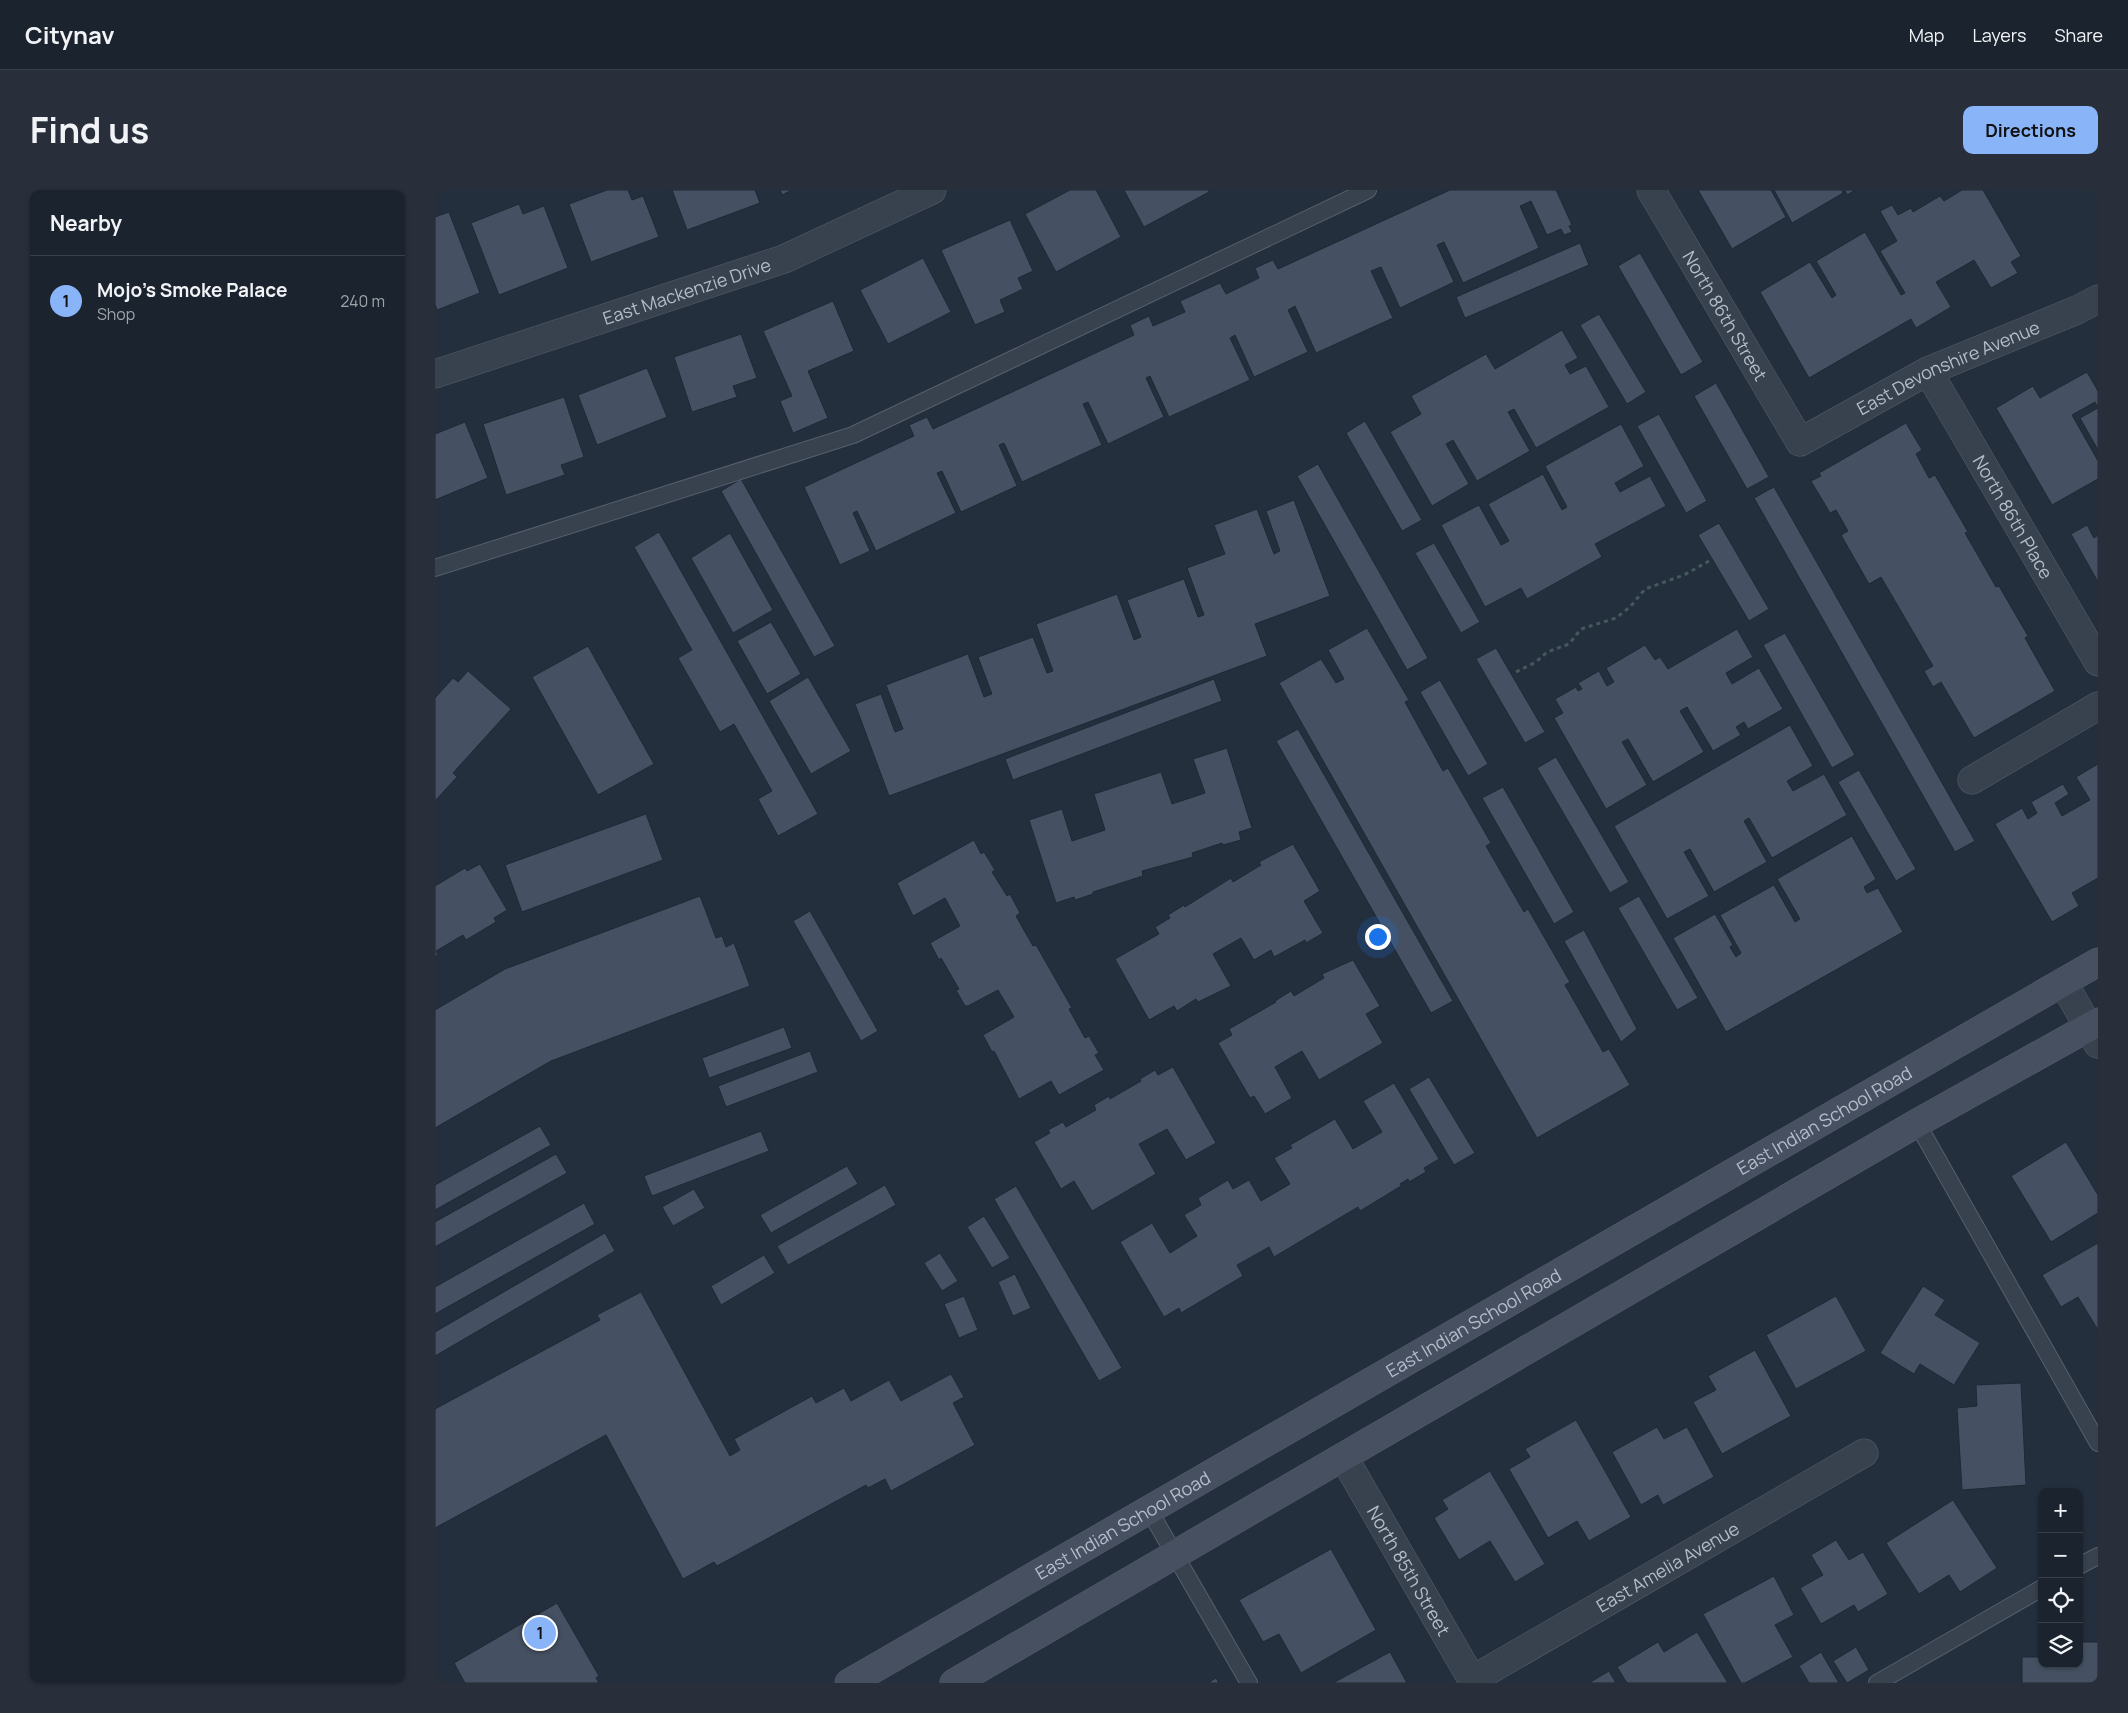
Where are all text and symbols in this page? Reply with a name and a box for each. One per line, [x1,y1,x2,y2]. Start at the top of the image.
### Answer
text: Citynav [25,18,115,51]
text: Map [1909,23,1944,47]
text: Layers [1972,23,2026,47]
text: Share [2054,23,2103,47]
text: Find us [30,106,149,154]
button: Directions [1963,106,2098,154]
text: Nearby [50,209,122,237]
street label: North 86th Street [1678,246,1773,385]
street label: East Mackenzie Drive [600,252,774,330]
text: Mojo's Smoke Palace [97,277,287,303]
text: 1 [62,290,70,312]
text: 240 m [340,290,385,312]
text: Shop [97,303,135,325]
street label: East Devonshire Avenue [1852,315,2043,420]
street label: North 86th Place [1968,451,2059,583]
your location [1365,924,1391,950]
street label: East Indian School Road [1732,1060,1916,1180]
street label: East Indian School Road [1382,1263,1565,1382]
street label: East Indian School Road [1031,1465,1214,1585]
map controls [2038,1488,2083,1668]
button: + [2038,1488,2083,1533]
street label: North 85th Street [1362,1501,1456,1640]
street label: East Amelia Avenue [1592,1516,1743,1618]
button: − [2038,1533,2083,1578]
button: locate [2038,1578,2083,1623]
pin: 1 [524,1614,556,1652]
button: layers [2038,1623,2083,1668]

